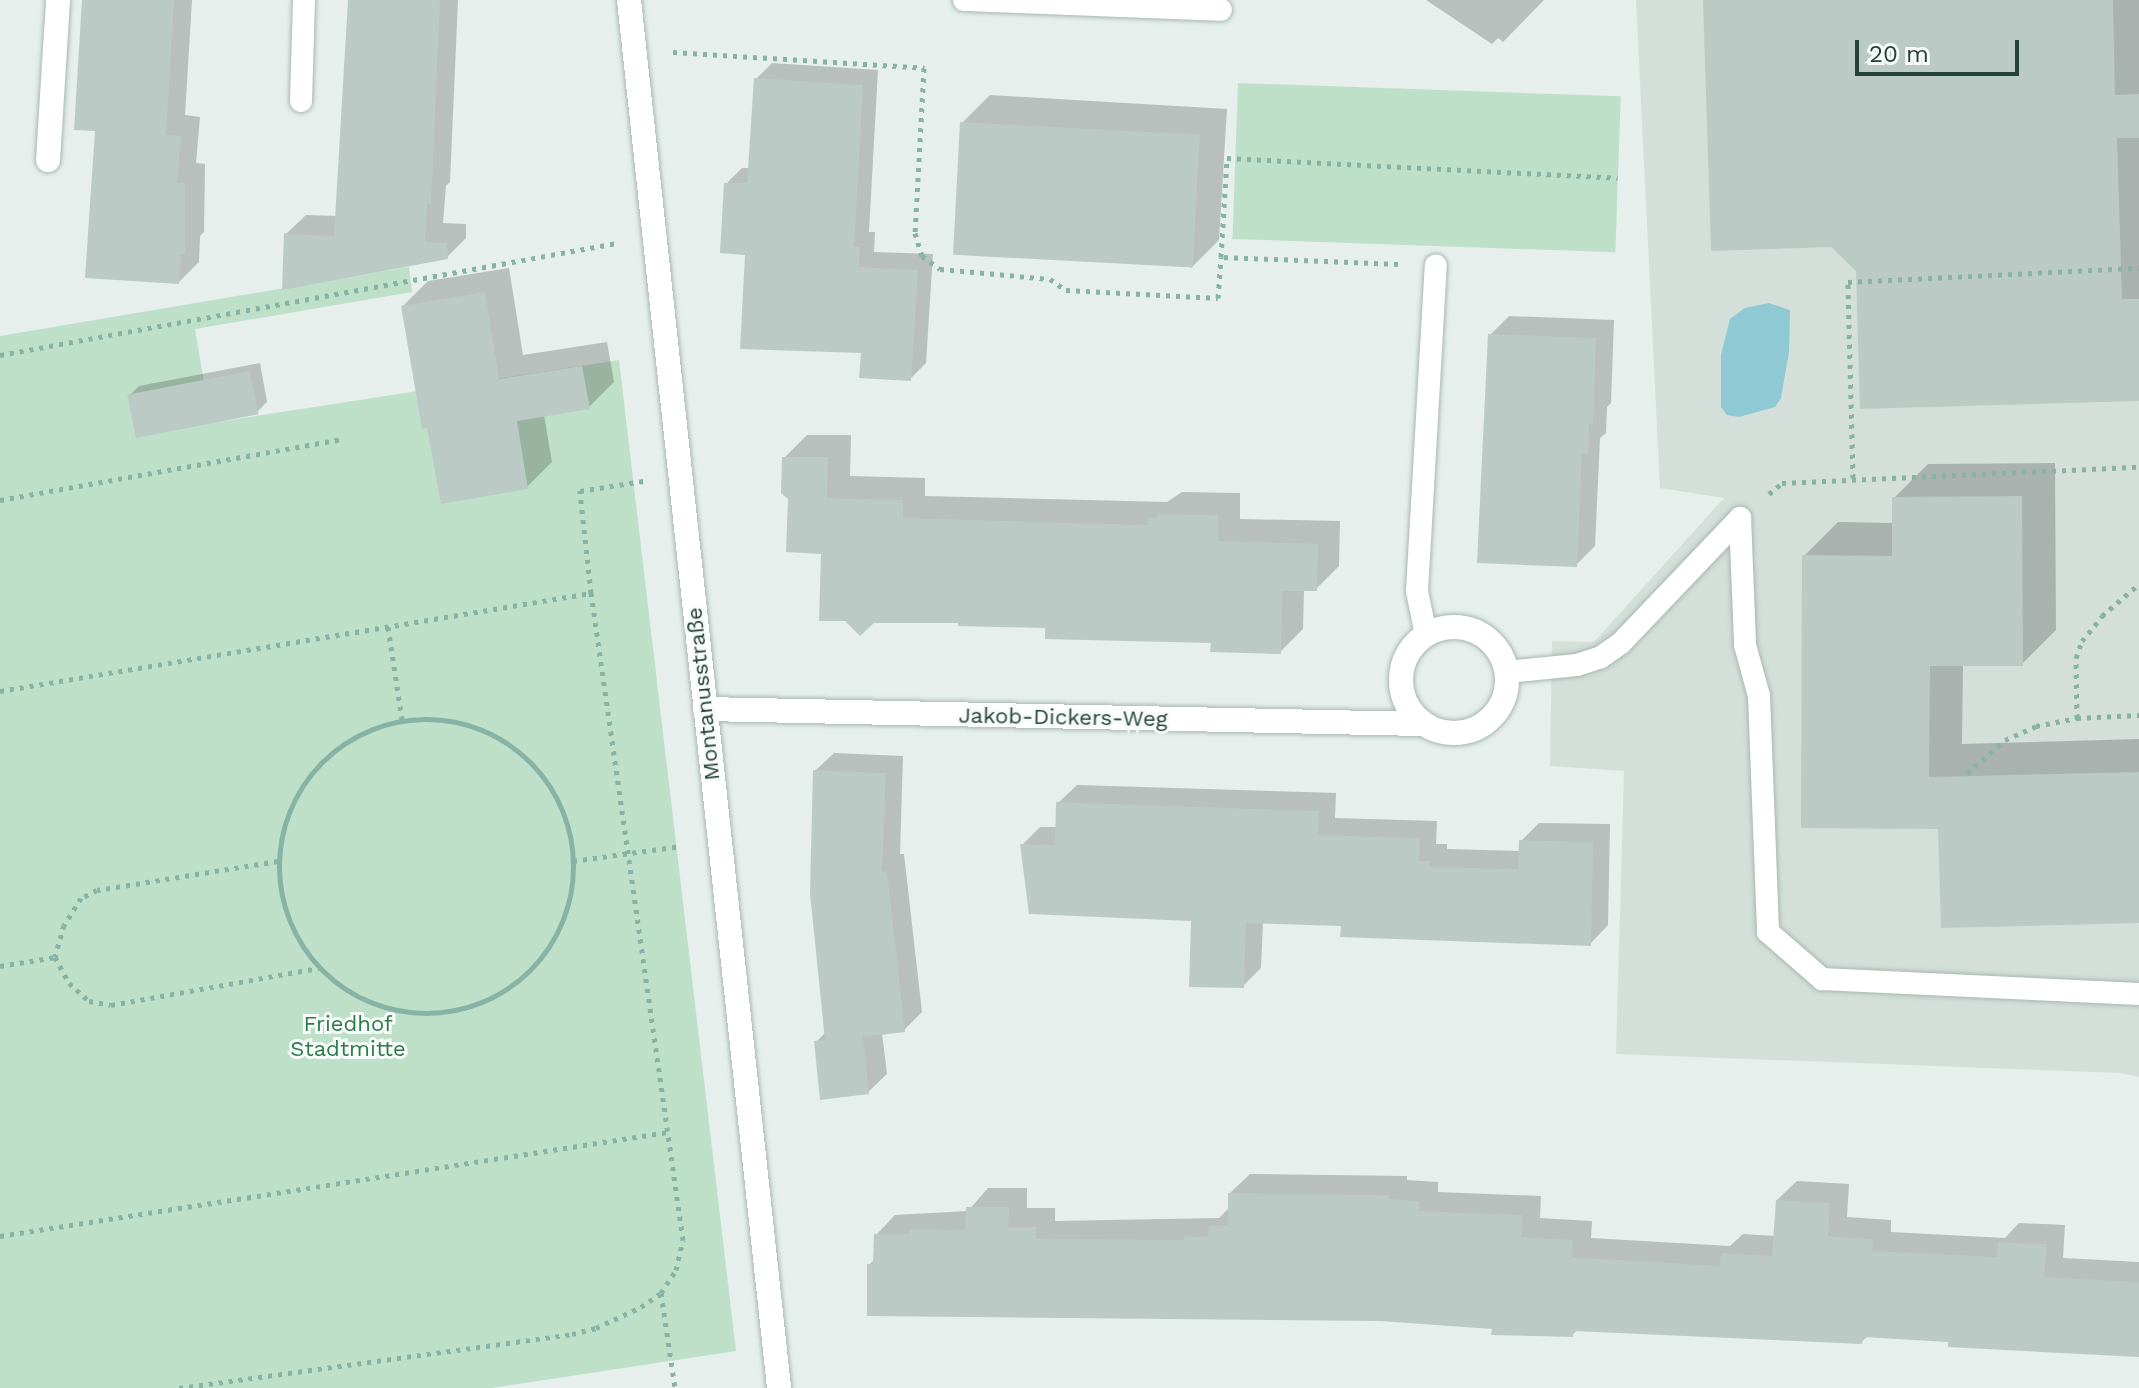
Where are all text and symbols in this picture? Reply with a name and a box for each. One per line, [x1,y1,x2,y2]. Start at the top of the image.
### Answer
scale bar [1859,24,2023,74]
text: 20 m [1869,40,1929,68]
street label: Montanusstraße [681,606,725,782]
street label: Jakob-Dickers-Weg [958,702,1168,732]
park label: Friedhof Stadtmitte [290,1010,406,1062]

